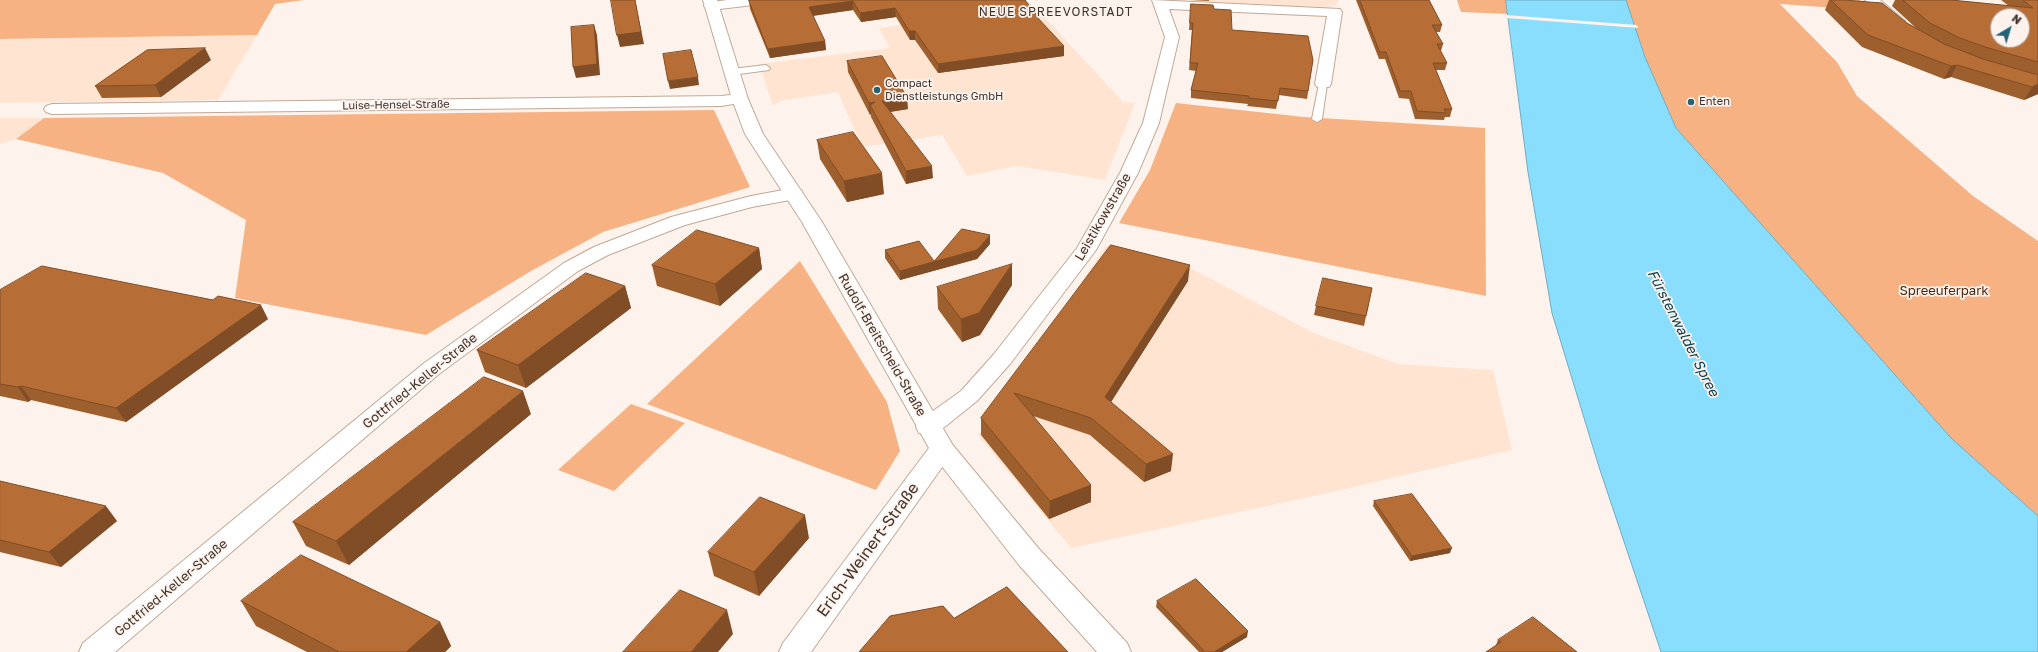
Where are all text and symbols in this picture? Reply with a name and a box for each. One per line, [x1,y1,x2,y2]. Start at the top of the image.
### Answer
district label: NEUE SPREEVORSTADT [979,5,1133,19]
north arrow [1990,8,2030,48]
text: N [2010,11,2024,27]
place label: Compact Dienstleistungs GmbH [885,77,1003,103]
marker: Compact Dienstleistungs GmbH [872,85,882,95]
place label: Enten [1699,95,1730,109]
street label: Luise-Hensel-Straße [342,97,450,113]
marker: Enten [1686,97,1696,107]
street label: Leistikowstraße [1072,170,1134,264]
water label: Fürstenwalder Spree [1644,267,1722,399]
street label: Rudolf-Breitscheid-Straße [835,271,929,419]
park label: Spreeuferpark [1899,283,1989,299]
street label: Gottfried-Keller-Straße [360,330,480,432]
street label: Erich-Weinert-Straße [813,479,923,621]
street label: Gottfried-Keller-Straße [111,536,231,640]

